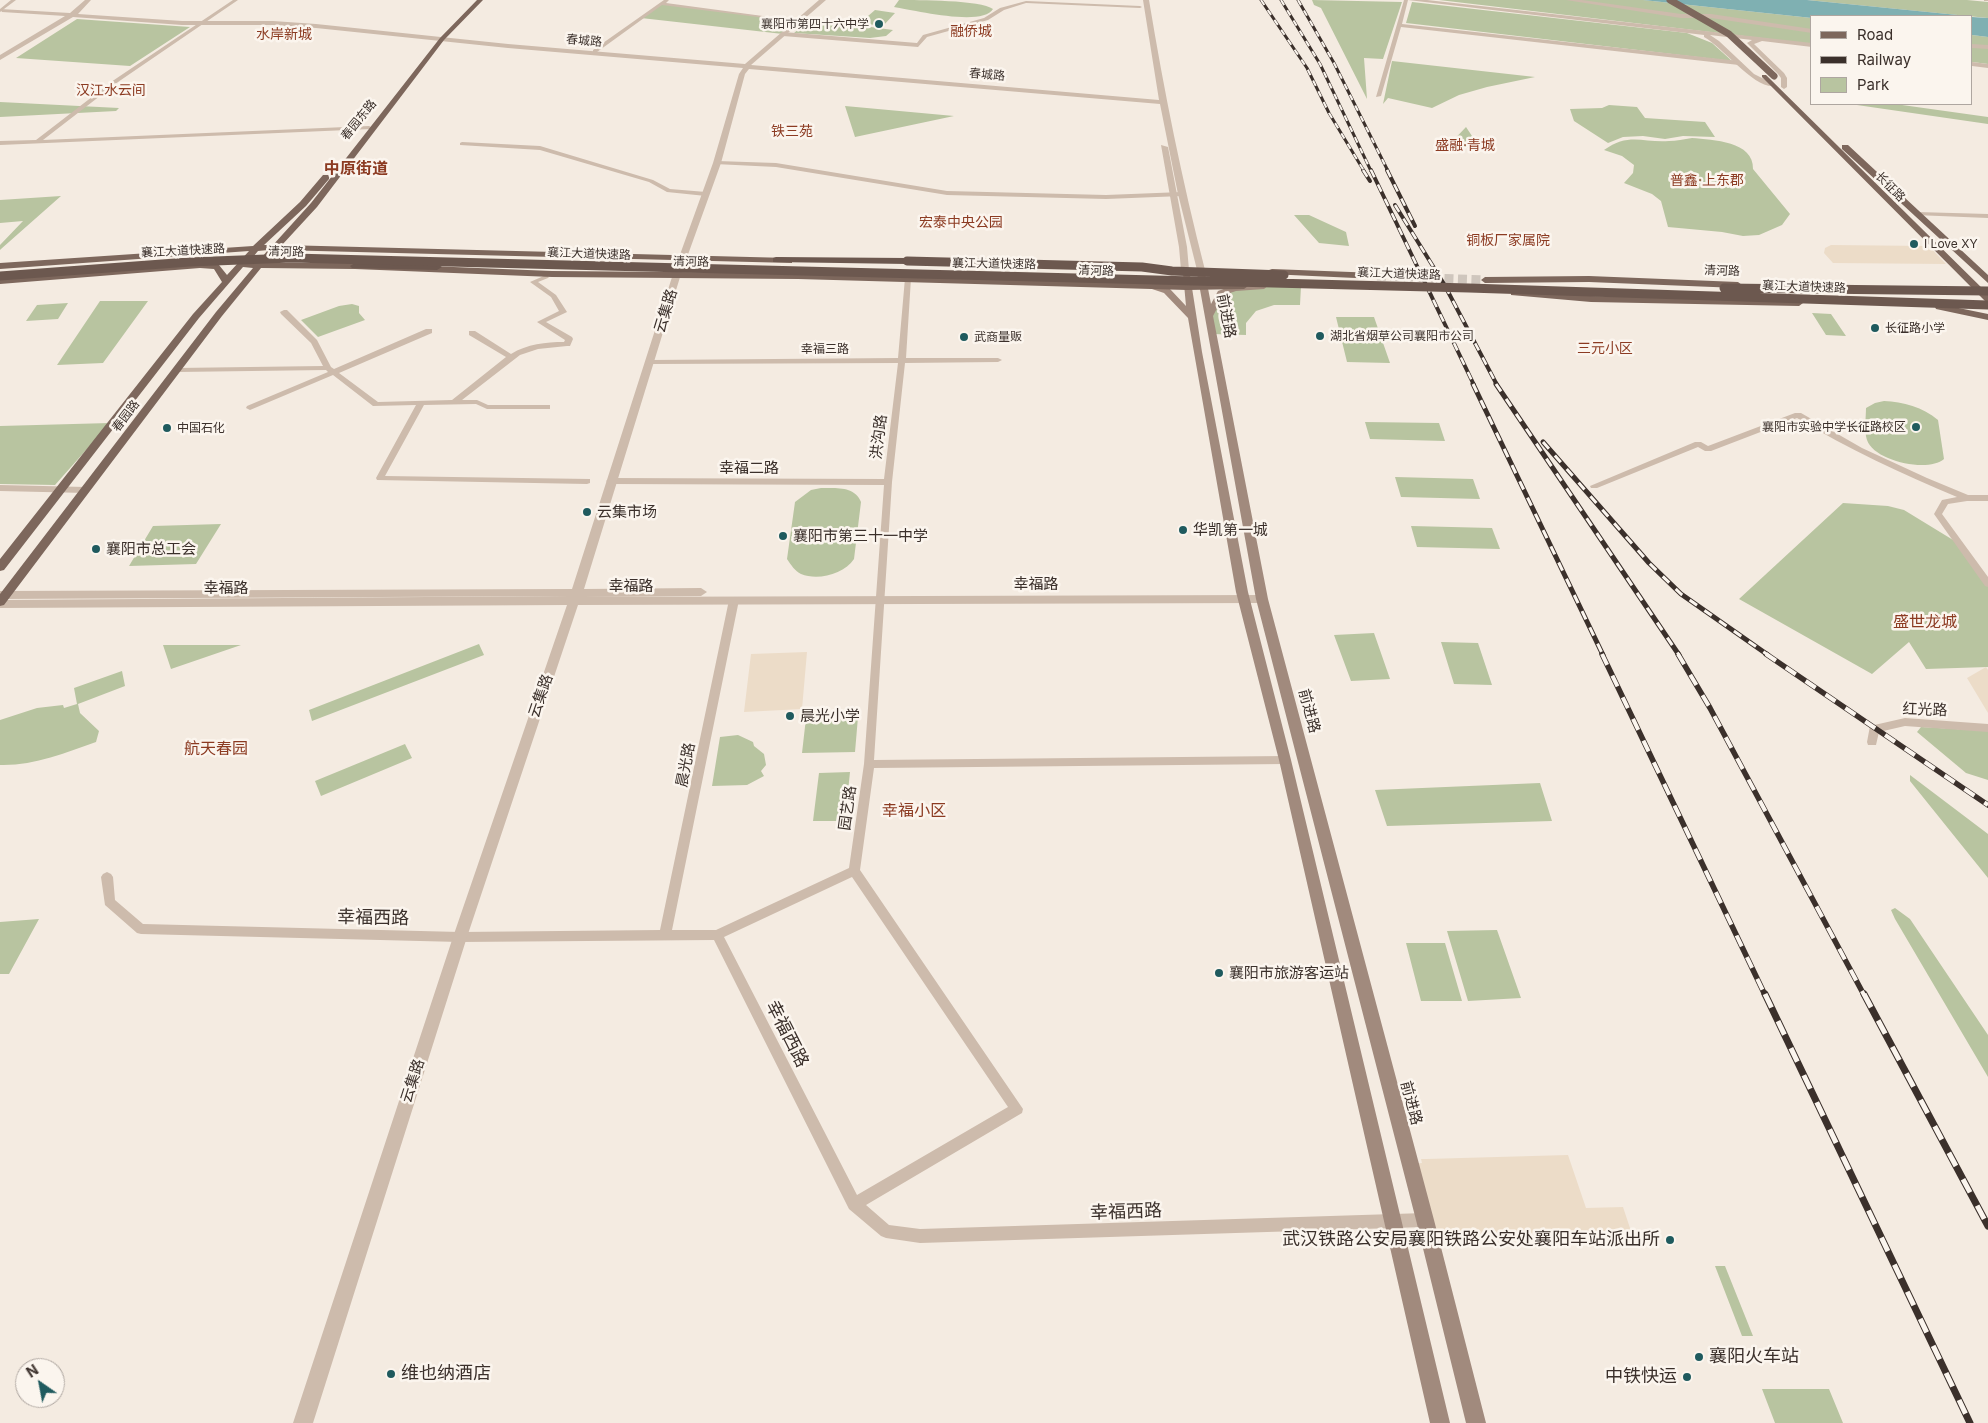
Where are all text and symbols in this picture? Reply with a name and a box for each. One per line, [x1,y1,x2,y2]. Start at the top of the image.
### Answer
legend [1810,15,1973,105]
place label: 襄阳市第四十六中学 [761,17,869,31]
marker: 襄阳市第四十六中学 [873,18,885,30]
district label: 融侨城 [950,24,992,40]
text: Road [1857,25,1893,44]
district label: 水岸新城 [256,27,312,43]
street label: 春城路 [565,32,603,50]
text: Railway [1857,50,1911,69]
street label: 春城路 [968,66,1006,84]
text: Park [1857,75,1889,94]
district label: 汉江水云间 [76,83,146,99]
street label: 春园东路 [338,97,380,143]
district label: 铁三苑 [771,124,813,140]
district label: 盛融·青城 [1435,138,1495,154]
district label: 中原街道 [324,159,388,179]
street label: 长征路 [1872,169,1908,205]
district label: 普鑫·上东郡 [1670,173,1744,189]
district label: 宏泰中央公园 [919,215,1003,231]
district label: 铜板厂家属院 [1466,233,1550,249]
place label: I Love XY [1924,237,1978,251]
marker: I Love XY [1908,238,1920,250]
street label: 襄江大道快速路 [141,242,225,260]
street label: 清河路 [268,244,304,260]
street label: 襄江大道快速路 [547,245,631,263]
street label: 清河路 [673,254,709,270]
street label: 襄江大道快速路 [952,256,1036,272]
street label: 清河路 [1078,263,1114,279]
street label: 清河路 [1704,263,1740,279]
street label: 襄江大道快速路 [1357,265,1441,283]
street label: 襄江大道快速路 [1762,278,1846,296]
street label: 云集路 [651,287,681,335]
street label: 前进路 [1213,292,1239,340]
place label: 长征路小学 [1885,321,1945,335]
marker: 长征路小学 [1869,322,1881,334]
place label: 湖北省烟草公司襄阳市公司 [1330,329,1474,343]
place label: 武商量贩 [974,330,1022,344]
marker: 湖北省烟草公司襄阳市公司 [1314,330,1326,342]
marker: 武商量贩 [958,331,970,343]
district label: 三元小区 [1577,341,1633,357]
street label: 幸福三路 [801,342,849,356]
street label: 春园路 [109,397,143,435]
street label: 洪沟路 [867,414,891,460]
place label: 襄阳市实验中学长征路校区 [1762,420,1906,434]
place label: 中国石化 [177,421,225,435]
marker: 襄阳市实验中学长征路校区 [1910,421,1922,433]
marker: 中国石化 [161,422,173,434]
street label: 幸福二路 [719,459,779,477]
place label: 云集市场 [597,503,657,521]
marker: 云集市场 [581,506,593,518]
place label: 华凯第一城 [1193,521,1268,539]
marker: 华凯第一城 [1177,524,1189,536]
place label: 襄阳市第三十一中学 [793,527,928,545]
marker: 襄阳市第三十一中学 [777,530,789,542]
place label: 襄阳市总工会 [106,540,196,558]
marker: 襄阳市总工会 [90,543,102,555]
street label: 幸福路 [1014,575,1058,593]
street label: 幸福路 [609,577,653,595]
street label: 幸福路 [204,579,248,597]
district label: 盛世龙城 [1893,612,1957,632]
street label: 云集路 [525,672,557,720]
street label: 前进路 [1294,687,1324,735]
street label: 红光路 [1902,700,1948,720]
place label: 晨光小学 [800,707,860,725]
marker: 晨光小学 [784,710,796,722]
district label: 航天春园 [184,739,248,759]
street label: 晨光路 [673,741,699,789]
street label: 园艺路 [836,784,860,832]
district label: 幸福小区 [882,801,946,821]
street label: 幸福西路 [337,907,409,929]
place label: 襄阳市旅游客运站 [1229,964,1349,982]
marker: 襄阳市旅游客运站 [1213,967,1225,979]
street label: 幸福西路 [761,997,813,1071]
street label: 云集路 [397,1057,429,1105]
street label: 前进路 [1396,1079,1426,1127]
street label: 幸福西路 [1090,1200,1162,1224]
place label: 武汉铁路公安局襄阳铁路公安处襄阳车站派出所 [1282,1229,1660,1251]
marker: 武汉铁路公安局襄阳铁路公安处襄阳车站派出所 [1664,1234,1676,1246]
place label: 襄阳火车站 [1709,1346,1799,1368]
marker: 襄阳火车站 [1693,1351,1705,1363]
north arrow [15,1358,65,1408]
text: N [23,1361,41,1381]
place label: 维也纳酒店 [401,1363,491,1385]
place label: 中铁快运 [1605,1366,1677,1388]
marker: 维也纳酒店 [385,1368,397,1380]
marker: 中铁快运 [1681,1371,1693,1383]

